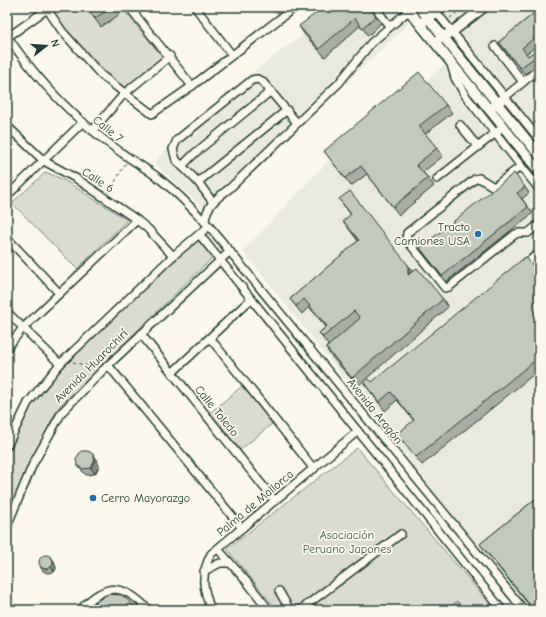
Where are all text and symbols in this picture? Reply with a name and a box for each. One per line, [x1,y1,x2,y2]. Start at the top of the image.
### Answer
north arrow [26,26,66,66]
text: N [48,38,62,49]
street label: Calle 7 [90,113,126,146]
street label: Calle 6 [79,165,117,195]
place label: Tracto Camiones USA [394,220,470,248]
marker: Tracto Camiones USA [473,229,483,239]
street label: Avenida Huarochirí [51,326,131,406]
street label: Avenida Aragón [344,375,406,447]
street label: Calle Toledo [192,383,242,439]
street label: Palma de Mallorca [214,467,296,539]
place label: Cerro Mayorazgo [101,491,190,505]
marker: Cerro Mayorazgo [88,493,98,503]
park label: Asociación Peruano Japones [303,528,391,556]

